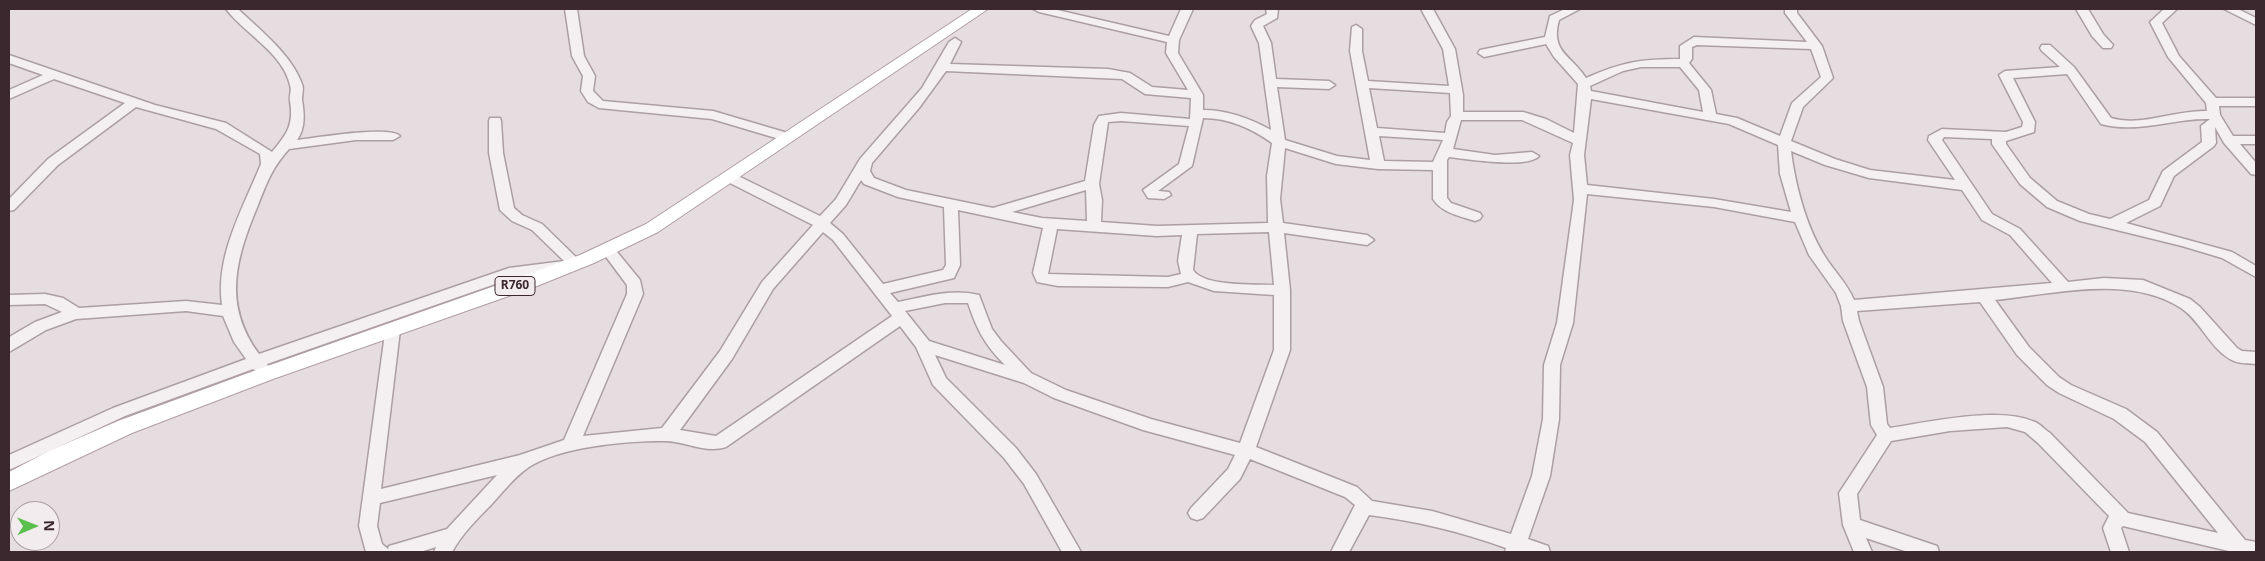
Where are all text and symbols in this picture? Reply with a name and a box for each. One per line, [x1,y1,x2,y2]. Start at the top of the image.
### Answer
road number: R760 [495,276,535,296]
north arrow [10,501,60,551]
text: N [40,520,59,532]

